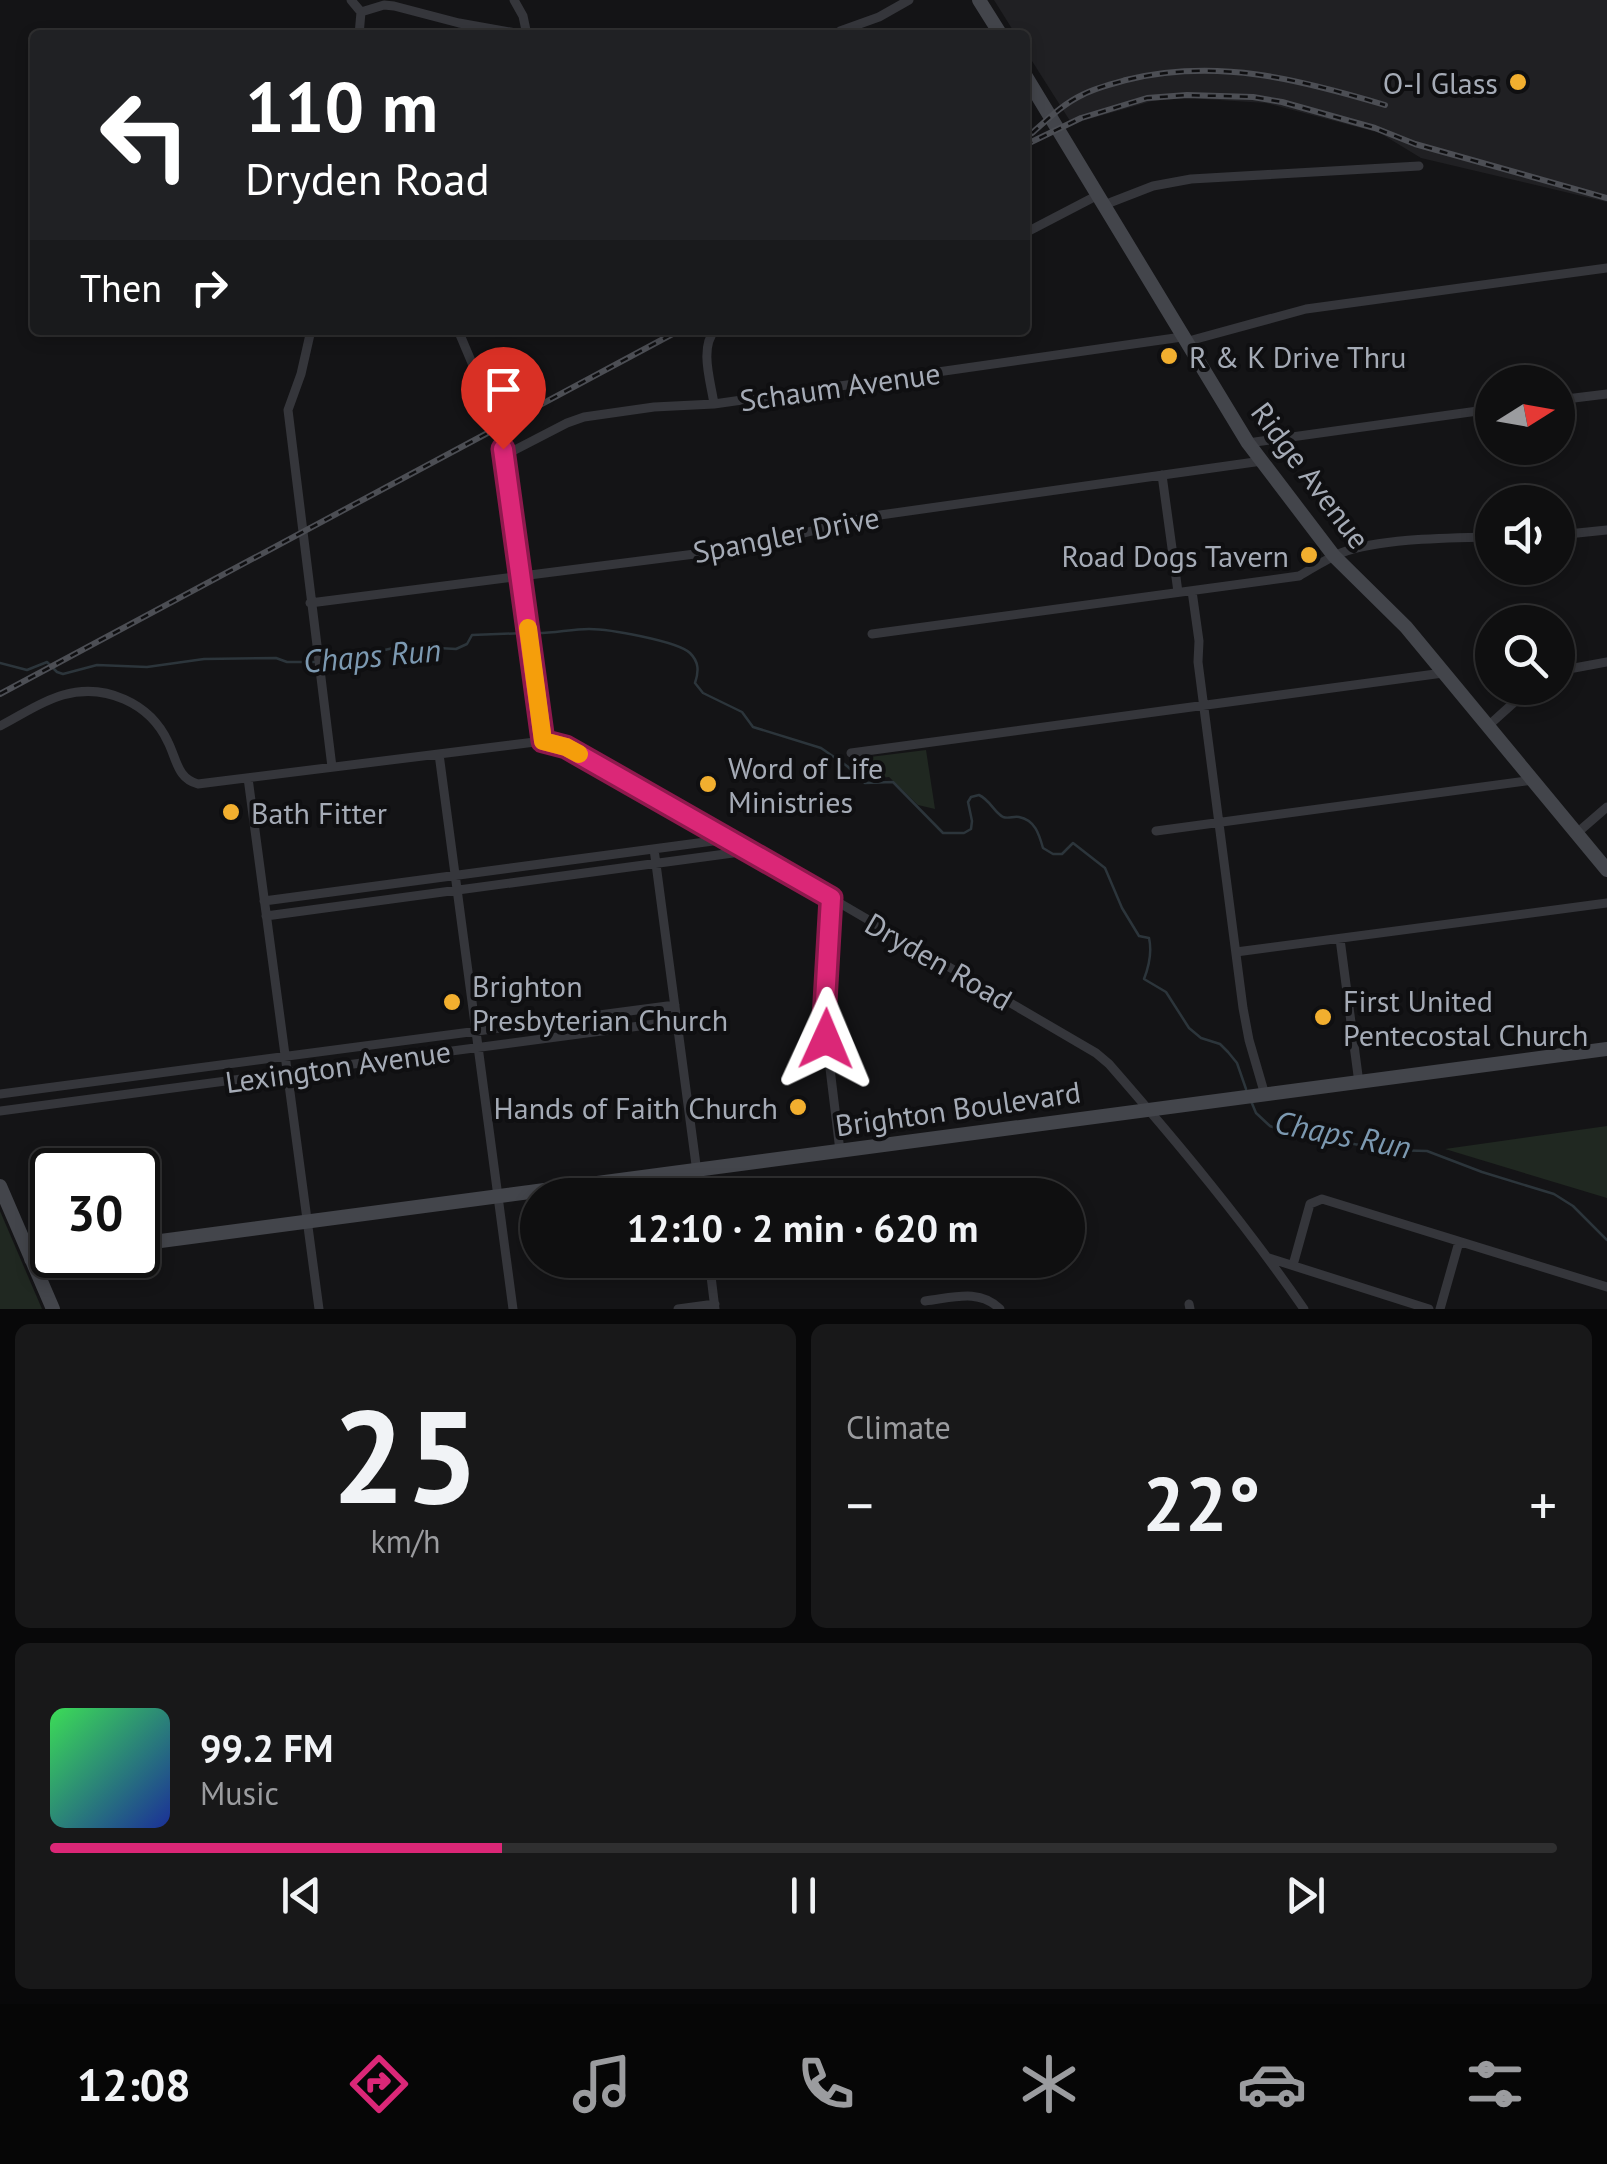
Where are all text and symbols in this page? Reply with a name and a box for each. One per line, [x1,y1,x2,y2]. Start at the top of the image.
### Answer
text: 110 m [245,61,438,151]
place label: O-I Glass [1383,63,1498,102]
icon: left [80,70,210,200]
marker: O-I Glass [1507,71,1529,93]
text: Dryden Road [245,149,490,207]
icon: right [182,260,237,315]
text: Then [80,263,162,312]
place label: R & K Drive Thru [1189,337,1406,376]
marker: R & K Drive Thru [1158,345,1180,367]
pin [461,347,546,450]
street label: Schaum Avenue [737,353,943,419]
icon: arrive [476,362,531,417]
north arrow [1475,365,1575,465]
map controls [1475,365,1575,705]
street label: Ridge Avenue [1243,394,1379,556]
button: sound [1475,485,1575,585]
street label: Spangler Drive [690,497,882,571]
place label: Road Dogs Tavern [1062,536,1289,575]
marker: Road Dogs Tavern [1298,544,1320,566]
button: search [1475,605,1575,705]
water label: Chaps Run [301,628,443,682]
place label: Word of Life Ministries [728,748,883,821]
marker: Word of Life Ministries [697,773,719,795]
place label: Bath Fitter [251,793,387,832]
marker: Bath Fitter [220,801,242,823]
street label: Dryden Road [859,903,1019,1019]
place label: Brighton Presbyterian Church [472,966,728,1039]
place label: First United Pentecostal Church [1343,981,1588,1054]
position arrow [774,987,878,1091]
marker: Brighton Presbyterian Church [441,991,463,1013]
marker: First United Pentecostal Church [1312,1006,1334,1028]
street label: Lexington Avenue [223,1031,453,1101]
street label: Brighton Boulevard [833,1071,1083,1145]
place label: Hands of Faith Church [494,1088,778,1127]
marker: Hands of Faith Church [787,1096,809,1118]
water label: Chaps Run [1271,1100,1415,1168]
speed limit sign: 30 [30,1148,160,1278]
text: 12:10 · 2 min · 620 m [627,1203,978,1252]
text: 25 [332,1371,479,1539]
text: Climate [846,1406,951,1448]
text: 22° [1143,1455,1260,1552]
text: − [846,1469,874,1540]
text: + [1529,1469,1557,1540]
text: km/h [370,1520,441,1562]
text: 99.2 FM [200,1723,333,1772]
text: Music [200,1772,279,1814]
icon: previous [274,1868,329,1923]
icon: pause [776,1868,831,1923]
icon: next [1278,1868,1333,1923]
icon: directions [344,2049,414,2119]
icon: music [567,2049,637,2119]
icon: phone [791,2049,861,2119]
icon: climate [1014,2049,1084,2119]
icon: car [1237,2049,1307,2119]
icon: filters [1460,2049,1530,2119]
text: 12:08 [77,2055,191,2113]

